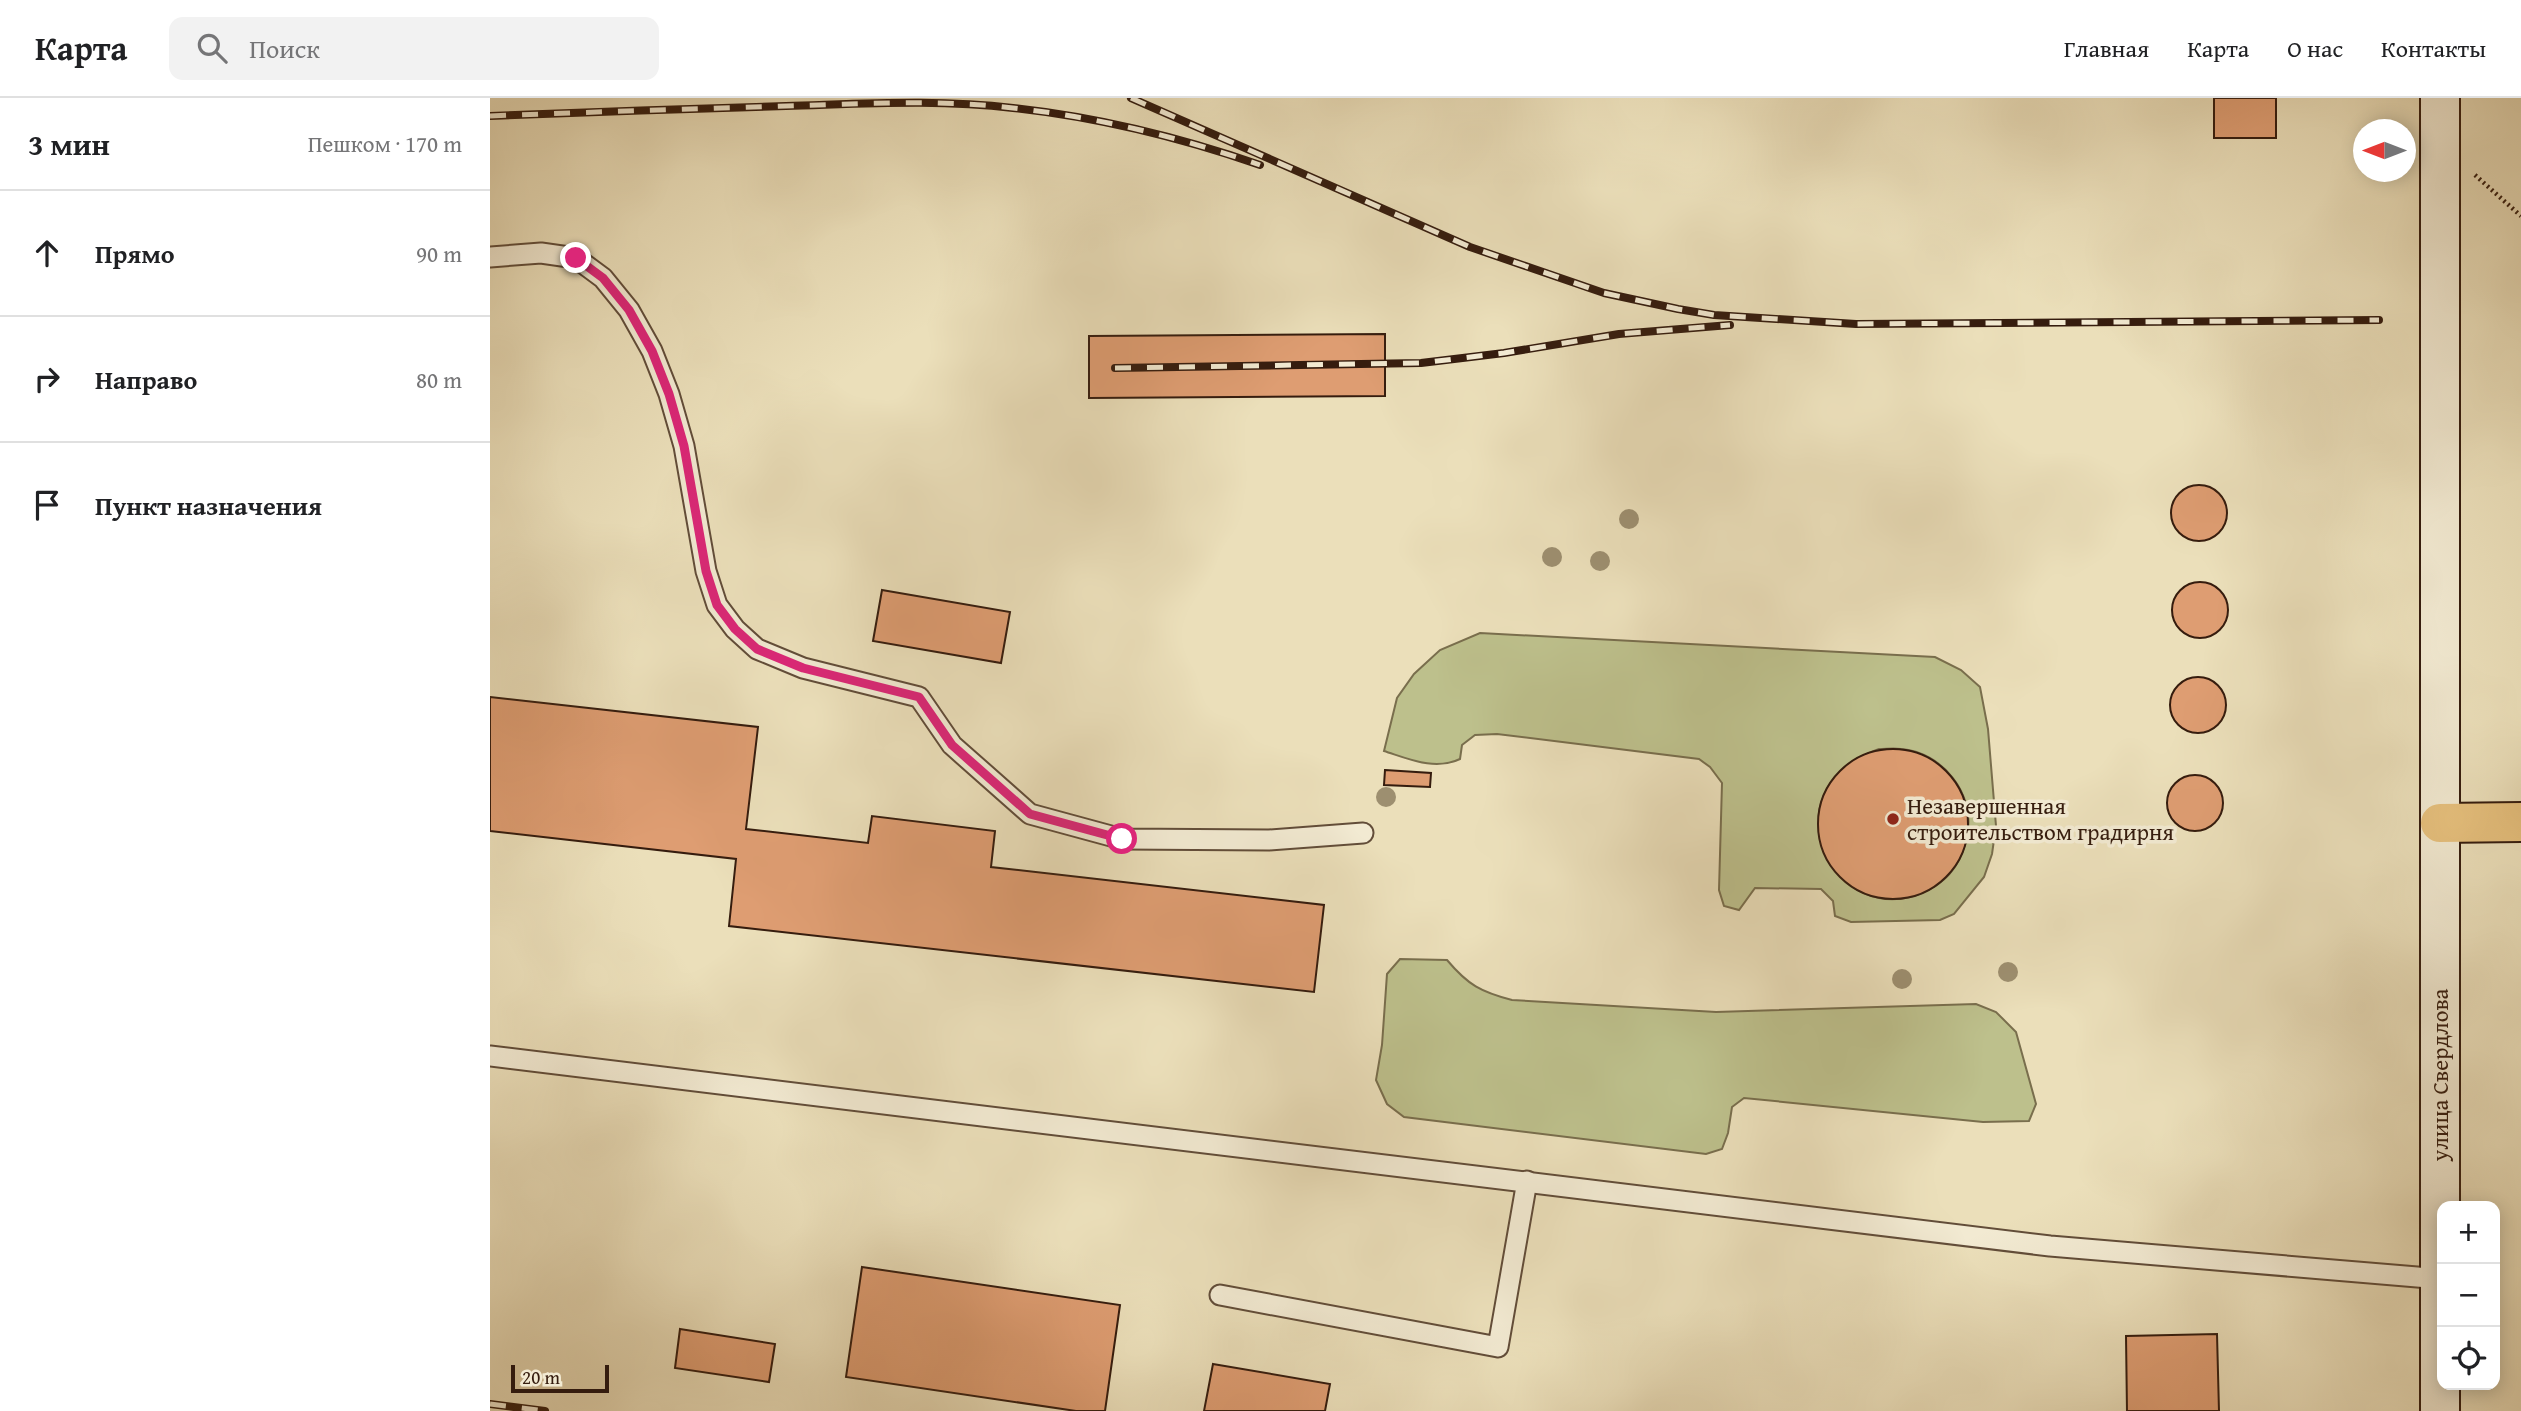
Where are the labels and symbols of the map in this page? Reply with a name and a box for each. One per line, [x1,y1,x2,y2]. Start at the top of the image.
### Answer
north arrow [2353,119,2416,182]
route end [560,242,591,273]
place label: Незавершенная строительством градирня [1907,789,2174,848]
marker: Незавершенная строительством градирня [1885,811,1901,827]
route start [1106,823,1137,854]
street label: улица Свердлова [2423,988,2456,1163]
scale bar [511,1362,609,1394]

